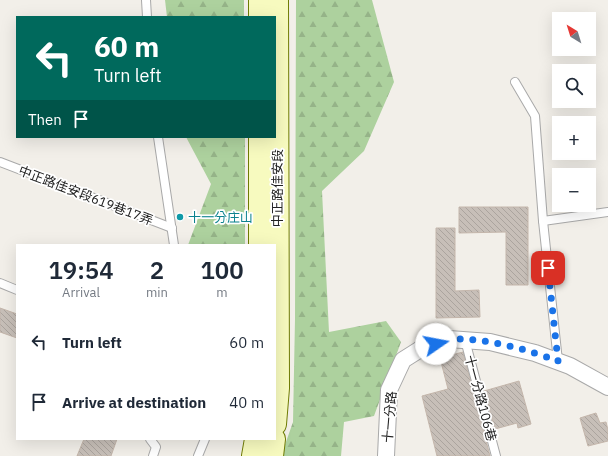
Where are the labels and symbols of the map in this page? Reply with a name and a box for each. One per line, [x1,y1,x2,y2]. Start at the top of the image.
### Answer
north arrow [552,12,596,56]
street label: 中正路佳安段 [269,149,286,227]
street label: 中正路佳安段619巷17弄 [16,162,156,229]
place label: 十一分庄山 [188,209,253,226]
marker: 十一分庄山 [175,212,185,222]
pin [531,251,565,285]
position arrow [415,323,457,365]
street label: 十一分路106巷 [461,353,500,443]
street label: 十一分路 [379,390,400,444]

